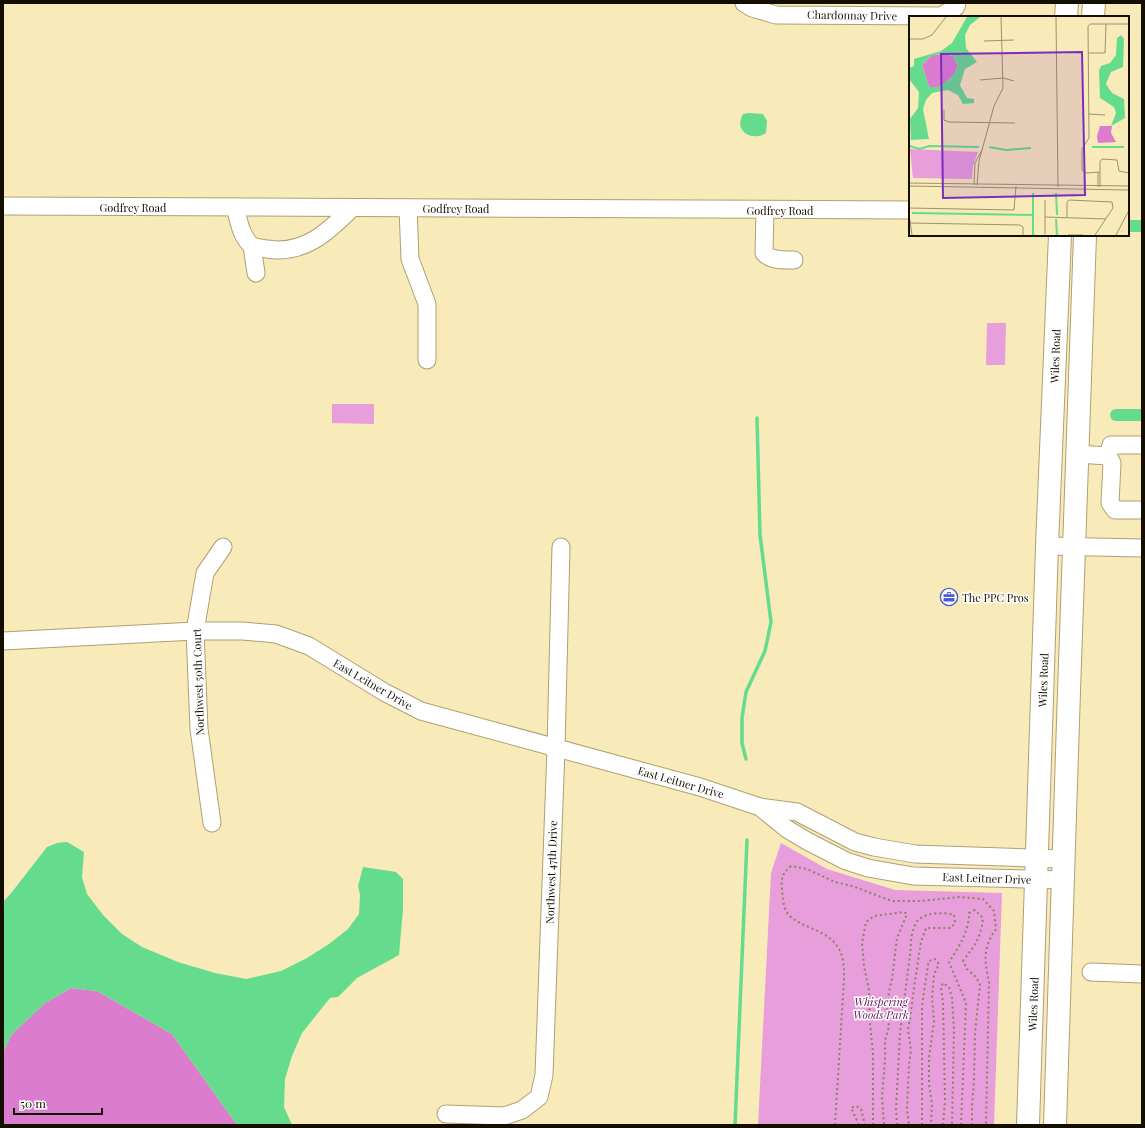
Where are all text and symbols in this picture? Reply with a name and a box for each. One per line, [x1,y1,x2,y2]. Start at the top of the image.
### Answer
street label: Chardonnay Drive [807,7,898,23]
inset map [909,16,1129,236]
street label: Godfrey Road [100,200,167,215]
street label: Godfrey Road [423,201,490,216]
street label: Godfrey Road [747,203,814,218]
street label: Wiles Road [1047,328,1063,384]
office icon: The PPC Pros [939,587,959,607]
place label: The PPC Pros [962,590,1029,605]
street label: Northwest 50th Court [189,628,207,736]
street label: Wiles Road [1035,652,1051,708]
street label: East Leitner Drive [331,655,416,713]
street label: East Leitner Drive [636,763,726,802]
street label: Northwest 47th Drive [542,820,560,924]
street label: East Leitner Drive [942,869,1032,887]
street label: Wiles Road [1025,976,1041,1032]
park label: Whispering Woods Park [853,994,909,1022]
scale bar [14,1090,102,1116]
text: 50 m [20,1095,46,1111]

